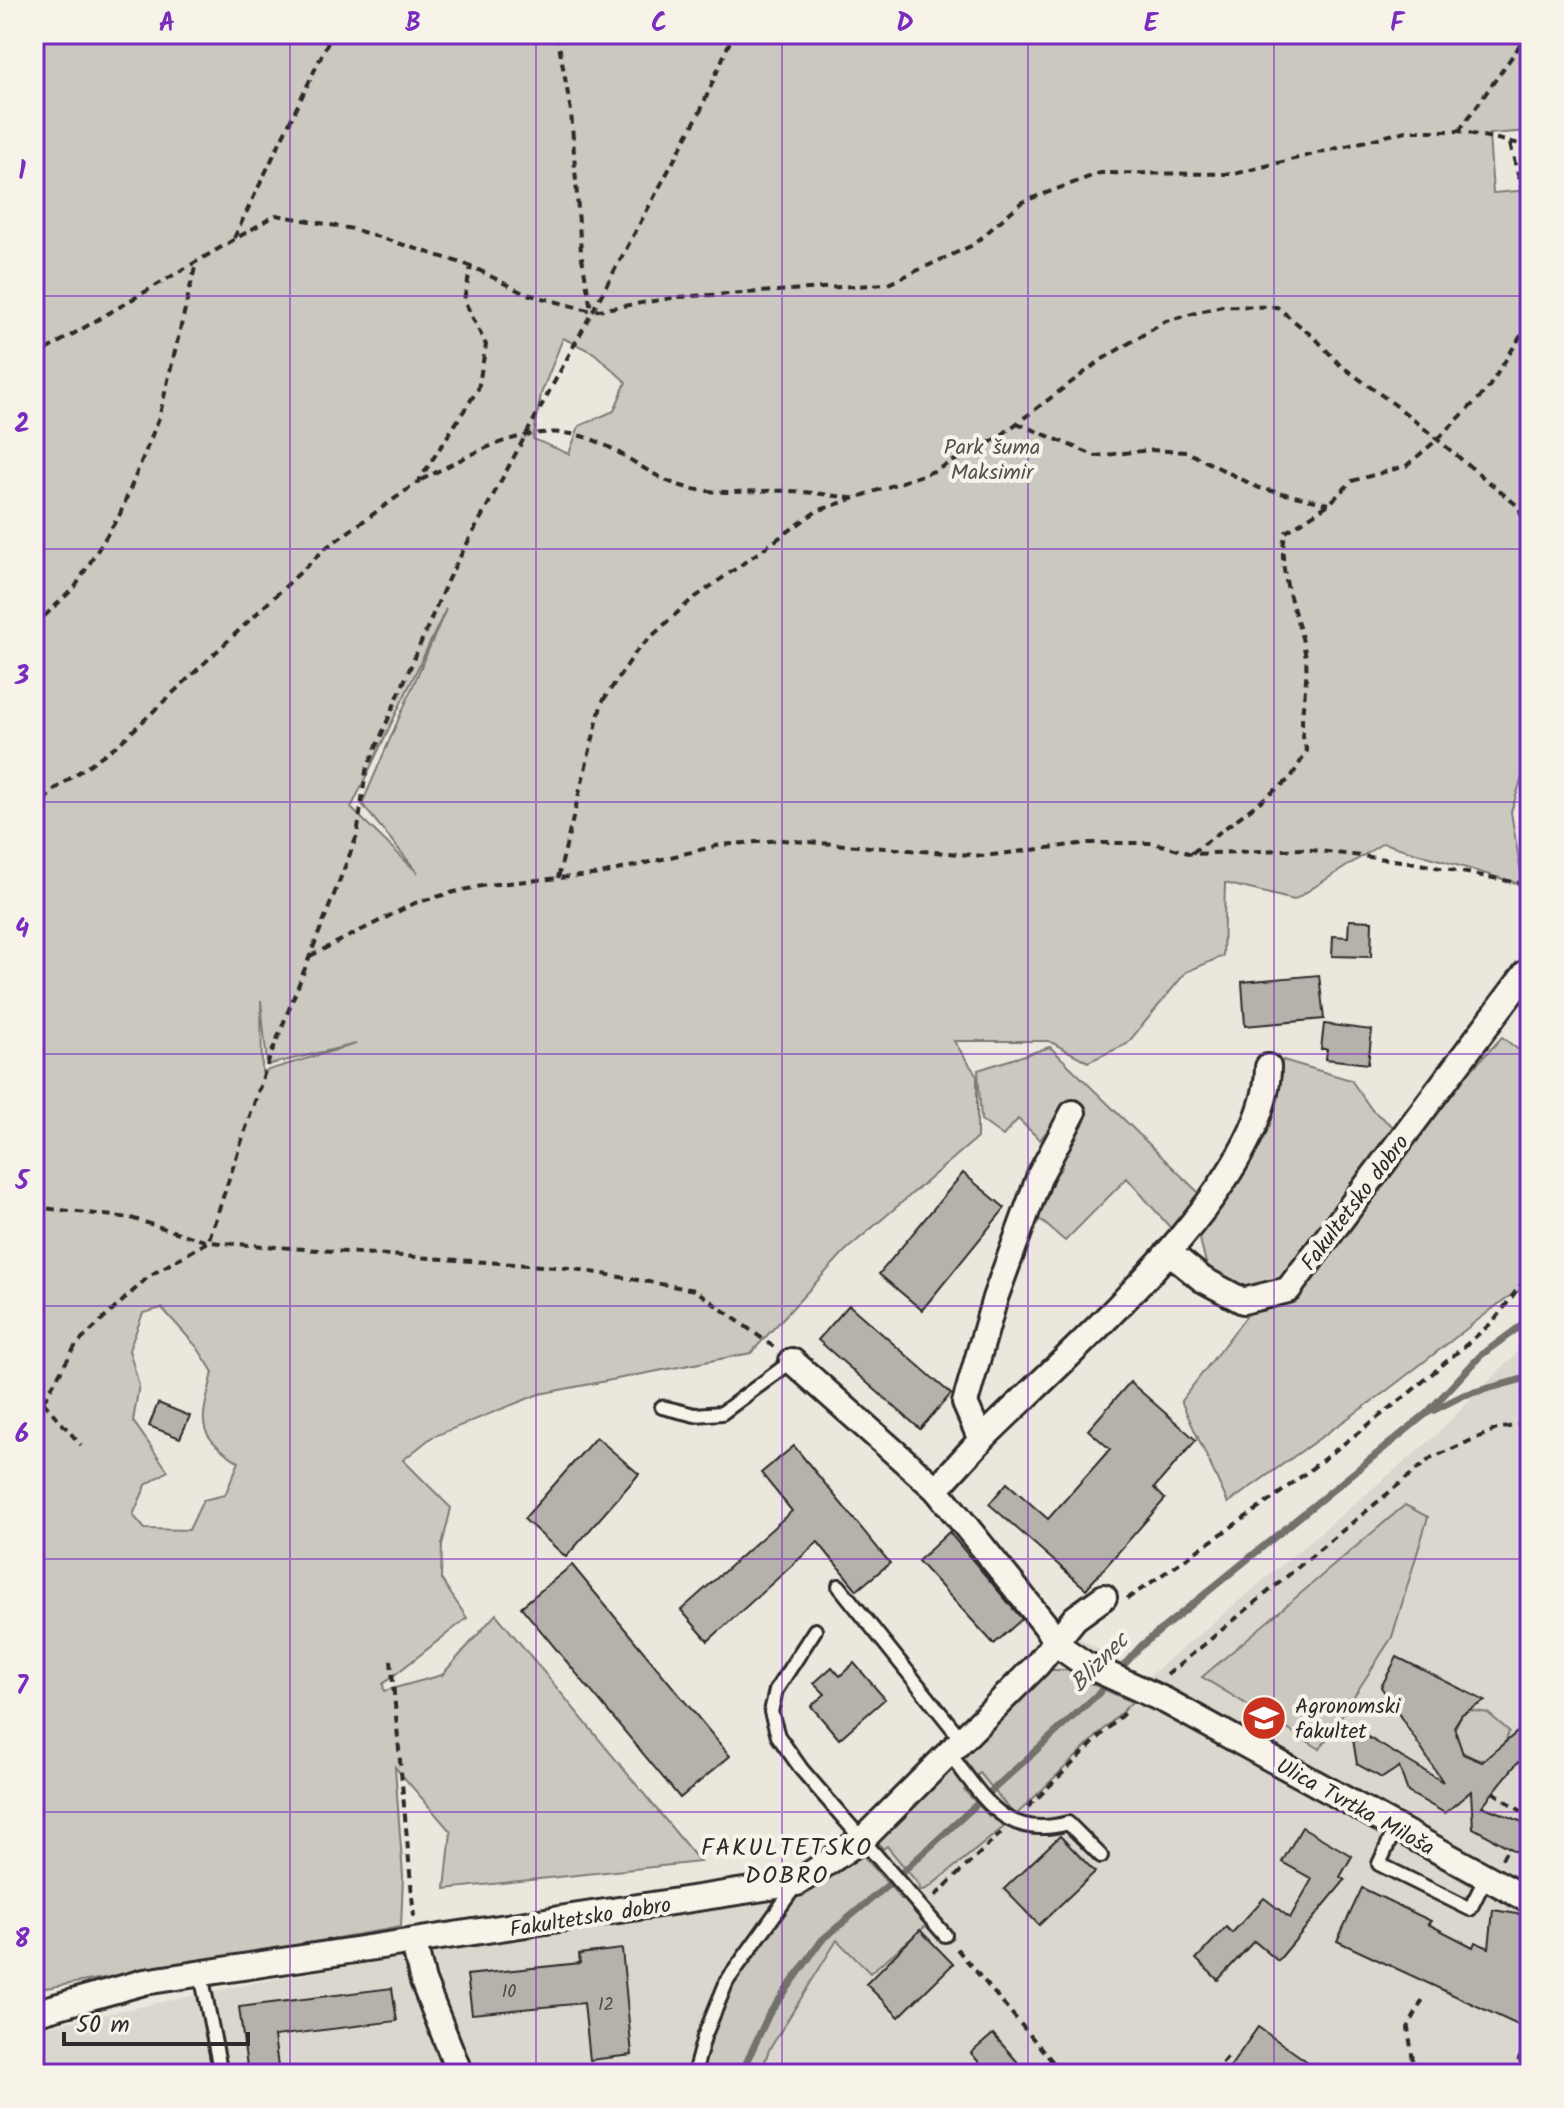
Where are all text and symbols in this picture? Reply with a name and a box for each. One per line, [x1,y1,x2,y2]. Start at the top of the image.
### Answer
text: A [159,3,175,45]
text: B [405,3,421,45]
text: C [651,3,667,45]
text: D [896,3,914,45]
text: E [1144,3,1160,45]
text: F [1390,3,1406,45]
text: 1 [18,151,26,193]
text: 2 [14,404,30,446]
park label: Park šuma Maksimir [944,431,1040,491]
text: 3 [14,656,29,698]
text: 4 [15,909,29,951]
street label: Fakultetsko dobro [1293,1128,1419,1279]
text: 5 [14,1161,30,1203]
text: 6 [15,1414,29,1456]
water label: Bliznec [1061,1622,1141,1702]
text: 7 [16,1666,29,1708]
place label: Agronomski fakultet [1295,1690,1401,1750]
school or university icon: Agronomski fakultet [1240,1694,1288,1742]
street label: Ulica Tvrtka Miloša [1269,1750,1441,1866]
district label: FAKULTETSKO DOBRO [701,1829,873,1896]
street label: Fakultetsko dobro [507,1888,674,1949]
text: 8 [14,1919,30,1961]
house number: 10 [502,1978,516,2007]
house number: 12 [598,1991,614,2020]
scale bar [64,1996,248,2046]
text: 50 m [76,2006,130,2045]

